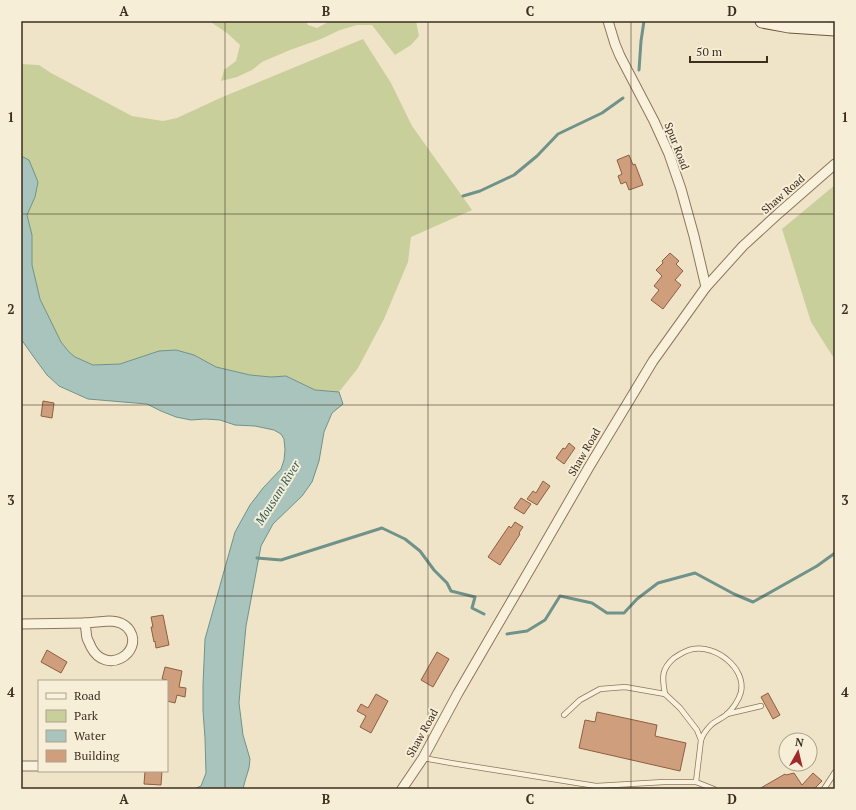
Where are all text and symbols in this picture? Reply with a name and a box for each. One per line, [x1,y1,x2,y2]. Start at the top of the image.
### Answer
text: A [119,2,129,20]
text: B [322,2,330,20]
text: C [526,2,534,20]
text: D [727,2,737,20]
scale bar [690,38,767,64]
text: 50 m [696,44,723,59]
text: 1 [7,108,15,126]
text: 1 [841,108,849,126]
street label: Spur Road [662,120,692,172]
street label: Shaw Road [758,171,808,217]
text: 2 [7,300,15,318]
text: 2 [841,300,849,318]
street label: Shaw Road [565,425,603,479]
water label: Mousam River [251,457,304,529]
text: 3 [7,491,15,509]
text: 3 [841,491,849,509]
legend [38,680,168,772]
text: 4 [7,683,15,701]
text: 4 [841,683,849,701]
text: Road [74,688,101,703]
street label: Shaw Road [403,706,441,760]
text: Park [74,708,99,723]
text: Water [74,728,106,743]
north arrow [778,732,818,772]
text: N [794,735,805,750]
text: Building [74,748,120,763]
text: A [119,790,129,808]
text: B [322,790,330,808]
text: C [526,790,534,808]
text: D [727,790,737,808]

